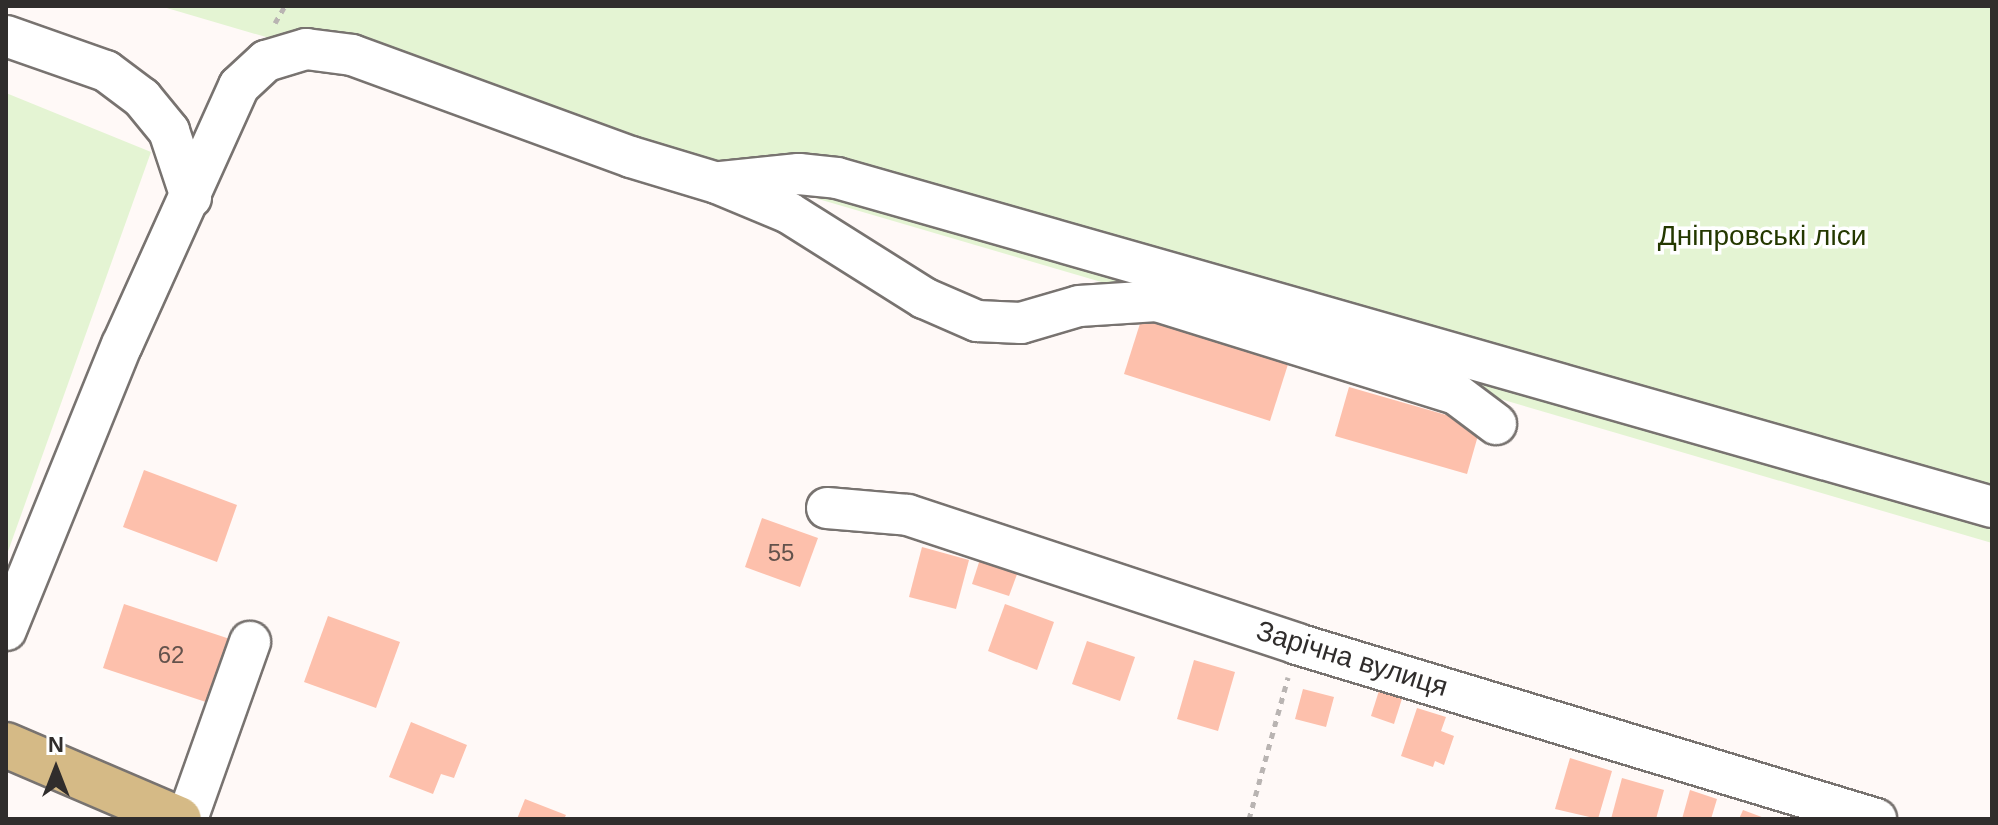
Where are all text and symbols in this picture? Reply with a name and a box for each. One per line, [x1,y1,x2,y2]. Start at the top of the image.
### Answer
park label: Дніпровські ліси [1658,219,1866,253]
house number: 55 [768,539,794,567]
street label: Зарічна вулиця [1252,614,1452,704]
house number: 62 [158,641,184,669]
north arrow [16,729,96,809]
text: N [48,732,64,757]

